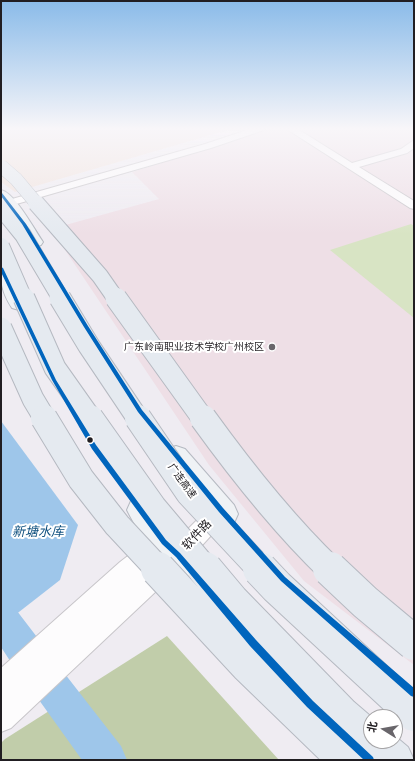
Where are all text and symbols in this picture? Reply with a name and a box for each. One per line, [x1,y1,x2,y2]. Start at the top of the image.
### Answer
place label: 广东岭南职业技术学校广州校区 [124,341,264,353]
marker: 广东岭南职业技术学校广州校区 [267,342,277,352]
unlabelled marker [85,435,95,445]
street label: 广连高速 [165,461,199,501]
street label: 软件路 [179,517,215,553]
water label: 新塘水库 [12,524,64,540]
north arrow [363,709,403,749]
text: 北 [364,720,380,734]

